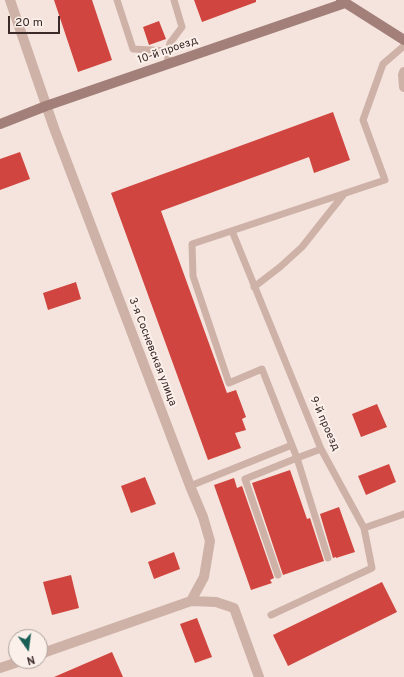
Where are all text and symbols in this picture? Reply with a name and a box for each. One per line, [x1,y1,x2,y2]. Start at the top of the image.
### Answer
scale bar [10,8,62,34]
text: 20 m [15,15,43,31]
street label: 10-й проезд [136,35,200,67]
street label: 3-я Сосневская улица [125,296,179,408]
street label: 9-й проезд [306,395,342,453]
north arrow [8,629,48,669]
text: N [25,652,36,667]

